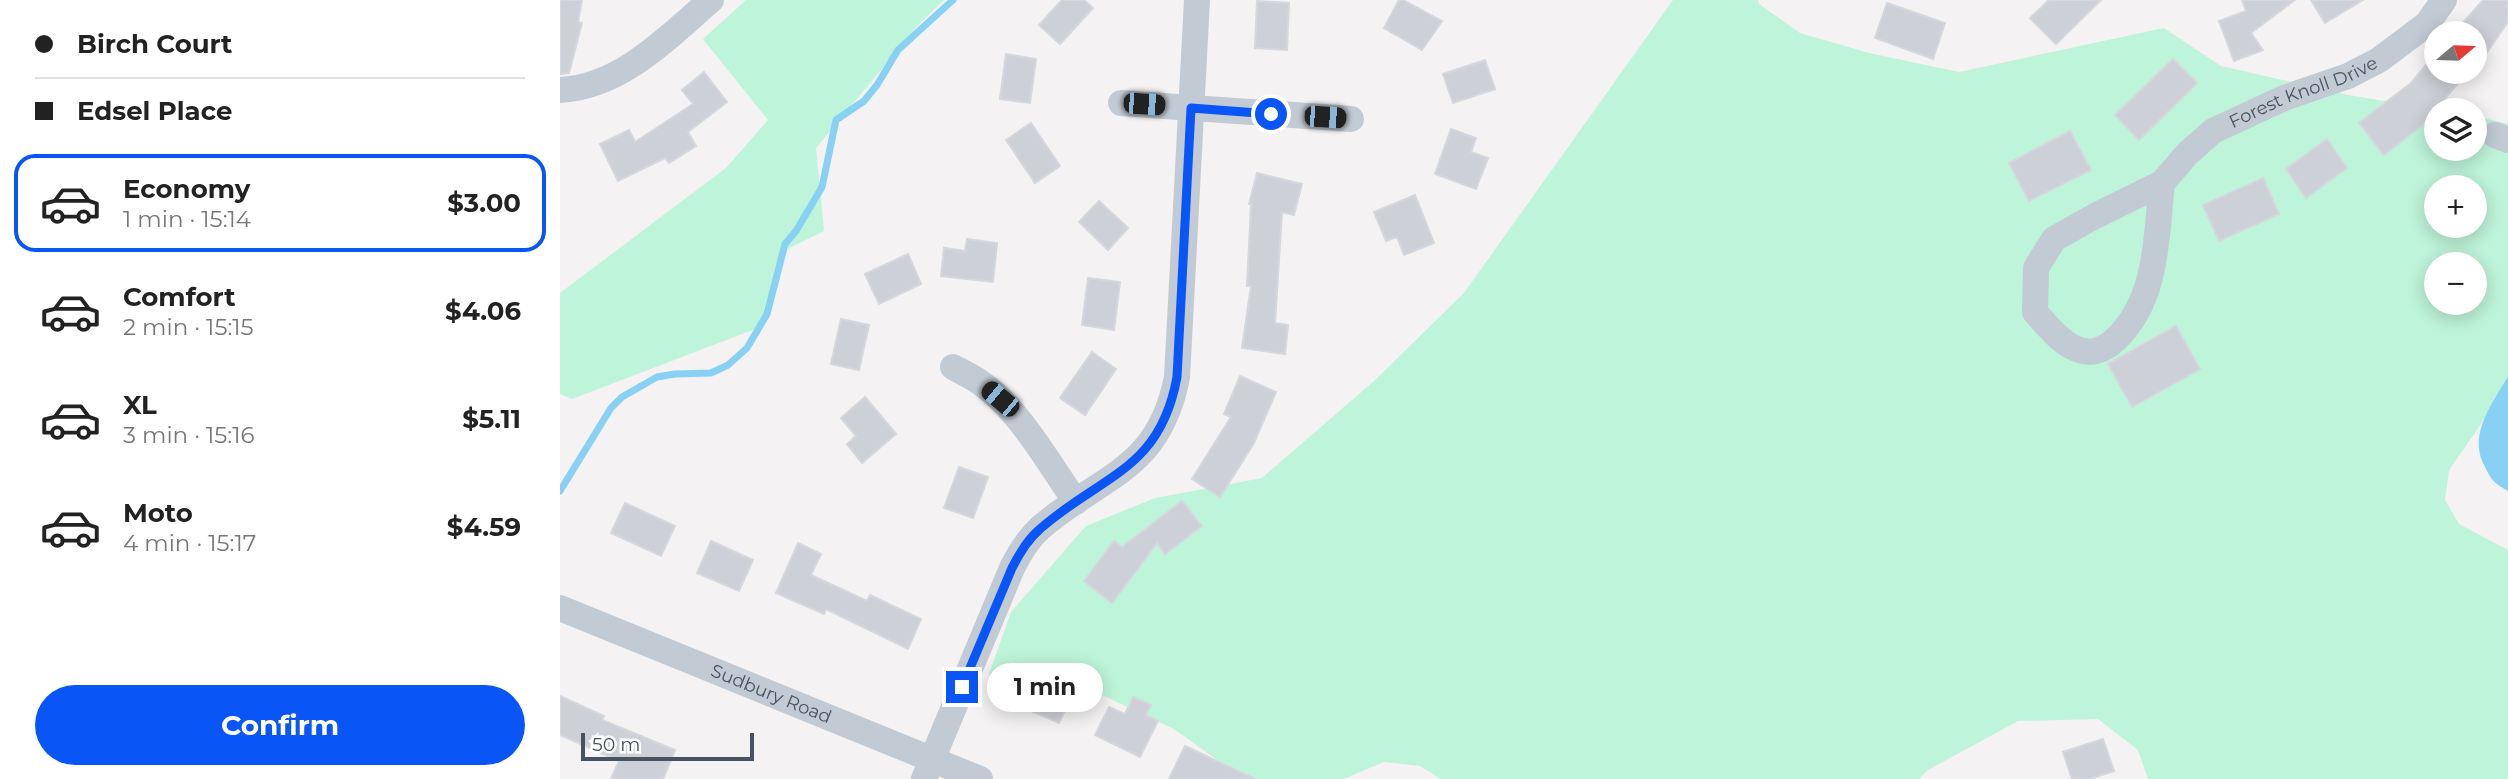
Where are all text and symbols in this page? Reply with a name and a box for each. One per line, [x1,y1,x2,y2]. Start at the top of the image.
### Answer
north arrow [2424,21,2487,84]
map controls [2424,21,2487,315]
text: Birch Court [77,28,232,60]
street label: Forest Knoll Drive [2225,52,2381,133]
car [1123,92,1166,116]
text: Edsel Place [77,95,232,127]
route start [1255,98,1287,130]
button: layers [2424,98,2487,161]
car [1304,105,1347,129]
icon: car [39,172,102,235]
text: Economy [123,173,250,205]
button: + [2424,175,2487,238]
text: $3.00 [447,187,521,219]
text: 1 min · 15:14 [123,205,251,233]
button: − [2424,252,2487,315]
icon: car [39,280,102,343]
text: Comfort [123,281,235,313]
text: $4.06 [445,295,521,327]
text: 2 min · 15:15 [123,313,254,341]
car [978,377,1023,421]
icon: car [39,388,102,451]
text: XL [123,389,157,421]
text: $5.11 [462,403,521,435]
text: 3 min · 15:16 [123,421,255,449]
icon: car [39,496,102,559]
text: Moto [123,497,193,529]
text: $4.59 [447,511,521,543]
text: 4 min · 15:17 [123,529,256,557]
street label: Sudbury Road [708,660,835,728]
callout: 1 min [986,662,1102,712]
route end [946,671,978,703]
text: 1 min [1014,673,1076,701]
button: Confirm [35,685,525,765]
scale bar [581,730,754,762]
text: 50 m [592,733,640,756]

